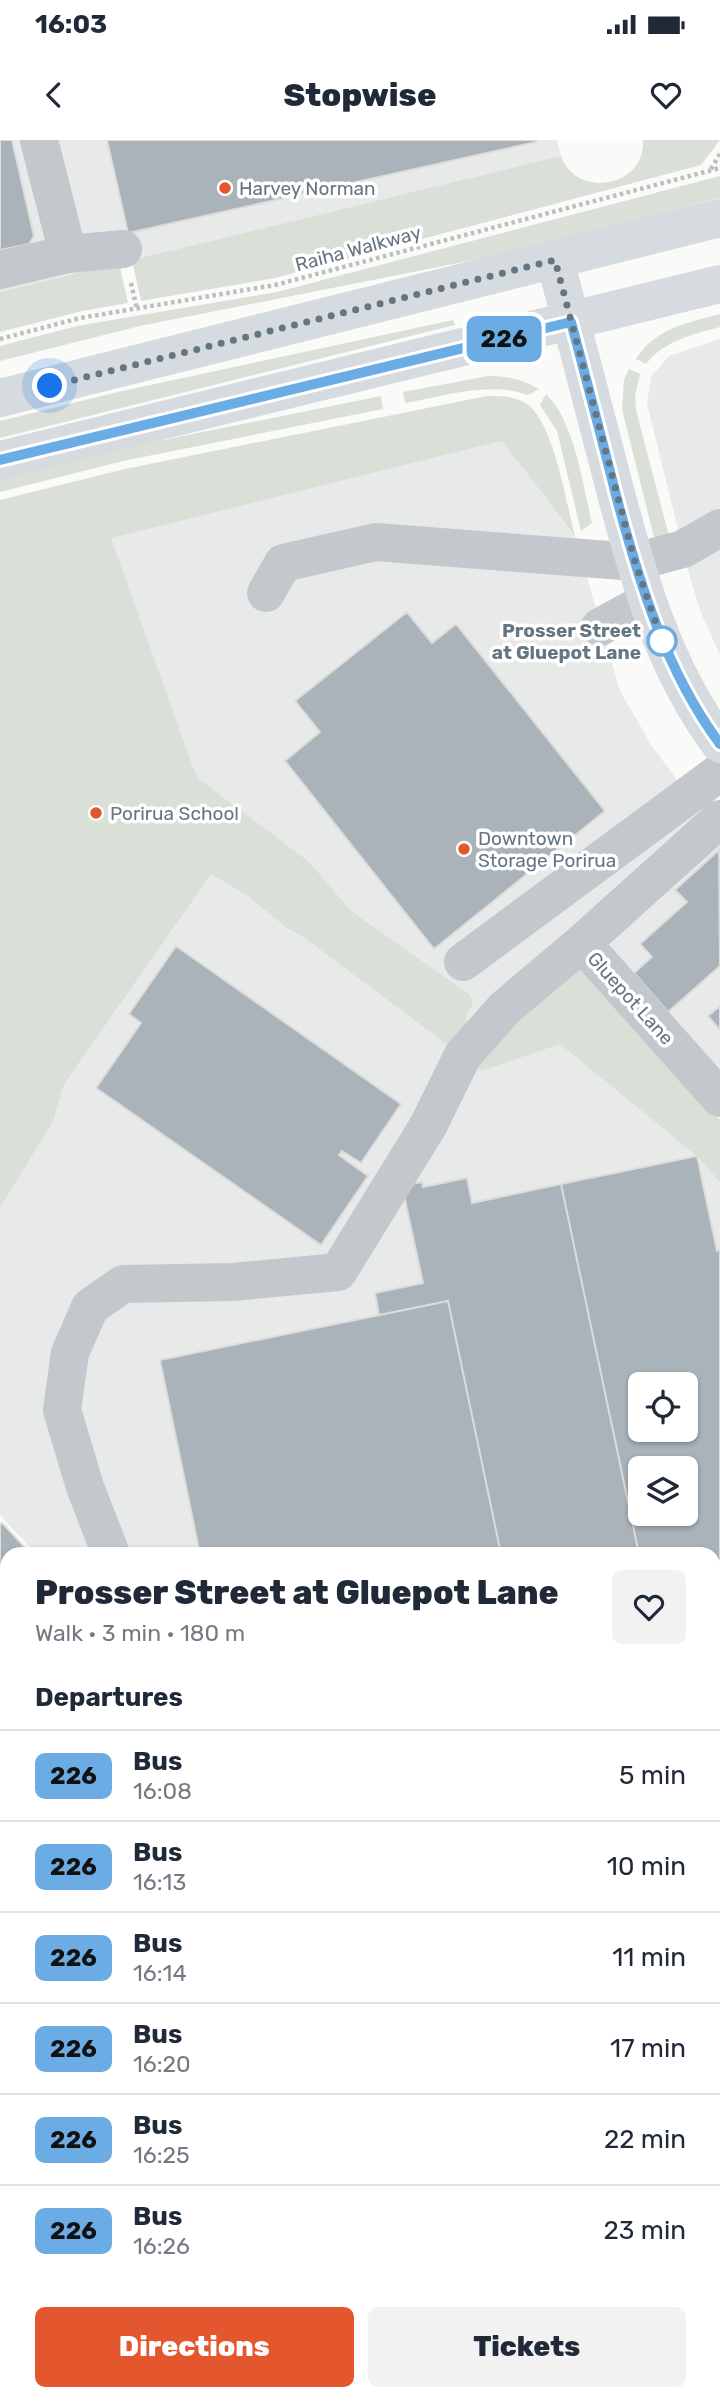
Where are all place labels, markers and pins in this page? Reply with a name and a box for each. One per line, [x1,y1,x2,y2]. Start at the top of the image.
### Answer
place label: Harvey Norman [239,177,376,200]
marker: Harvey Norman [217,180,233,196]
place label: Prosser Street at Gluepot Lane [492,619,641,664]
marker: Prosser Street at Gluepot Lane [647,626,677,656]
place label: Porirua School [110,802,239,825]
marker: Porirua School [88,805,104,821]
place label: Downtown Storage Porirua [478,827,616,872]
marker: Downtown Storage Porirua [456,841,472,857]

